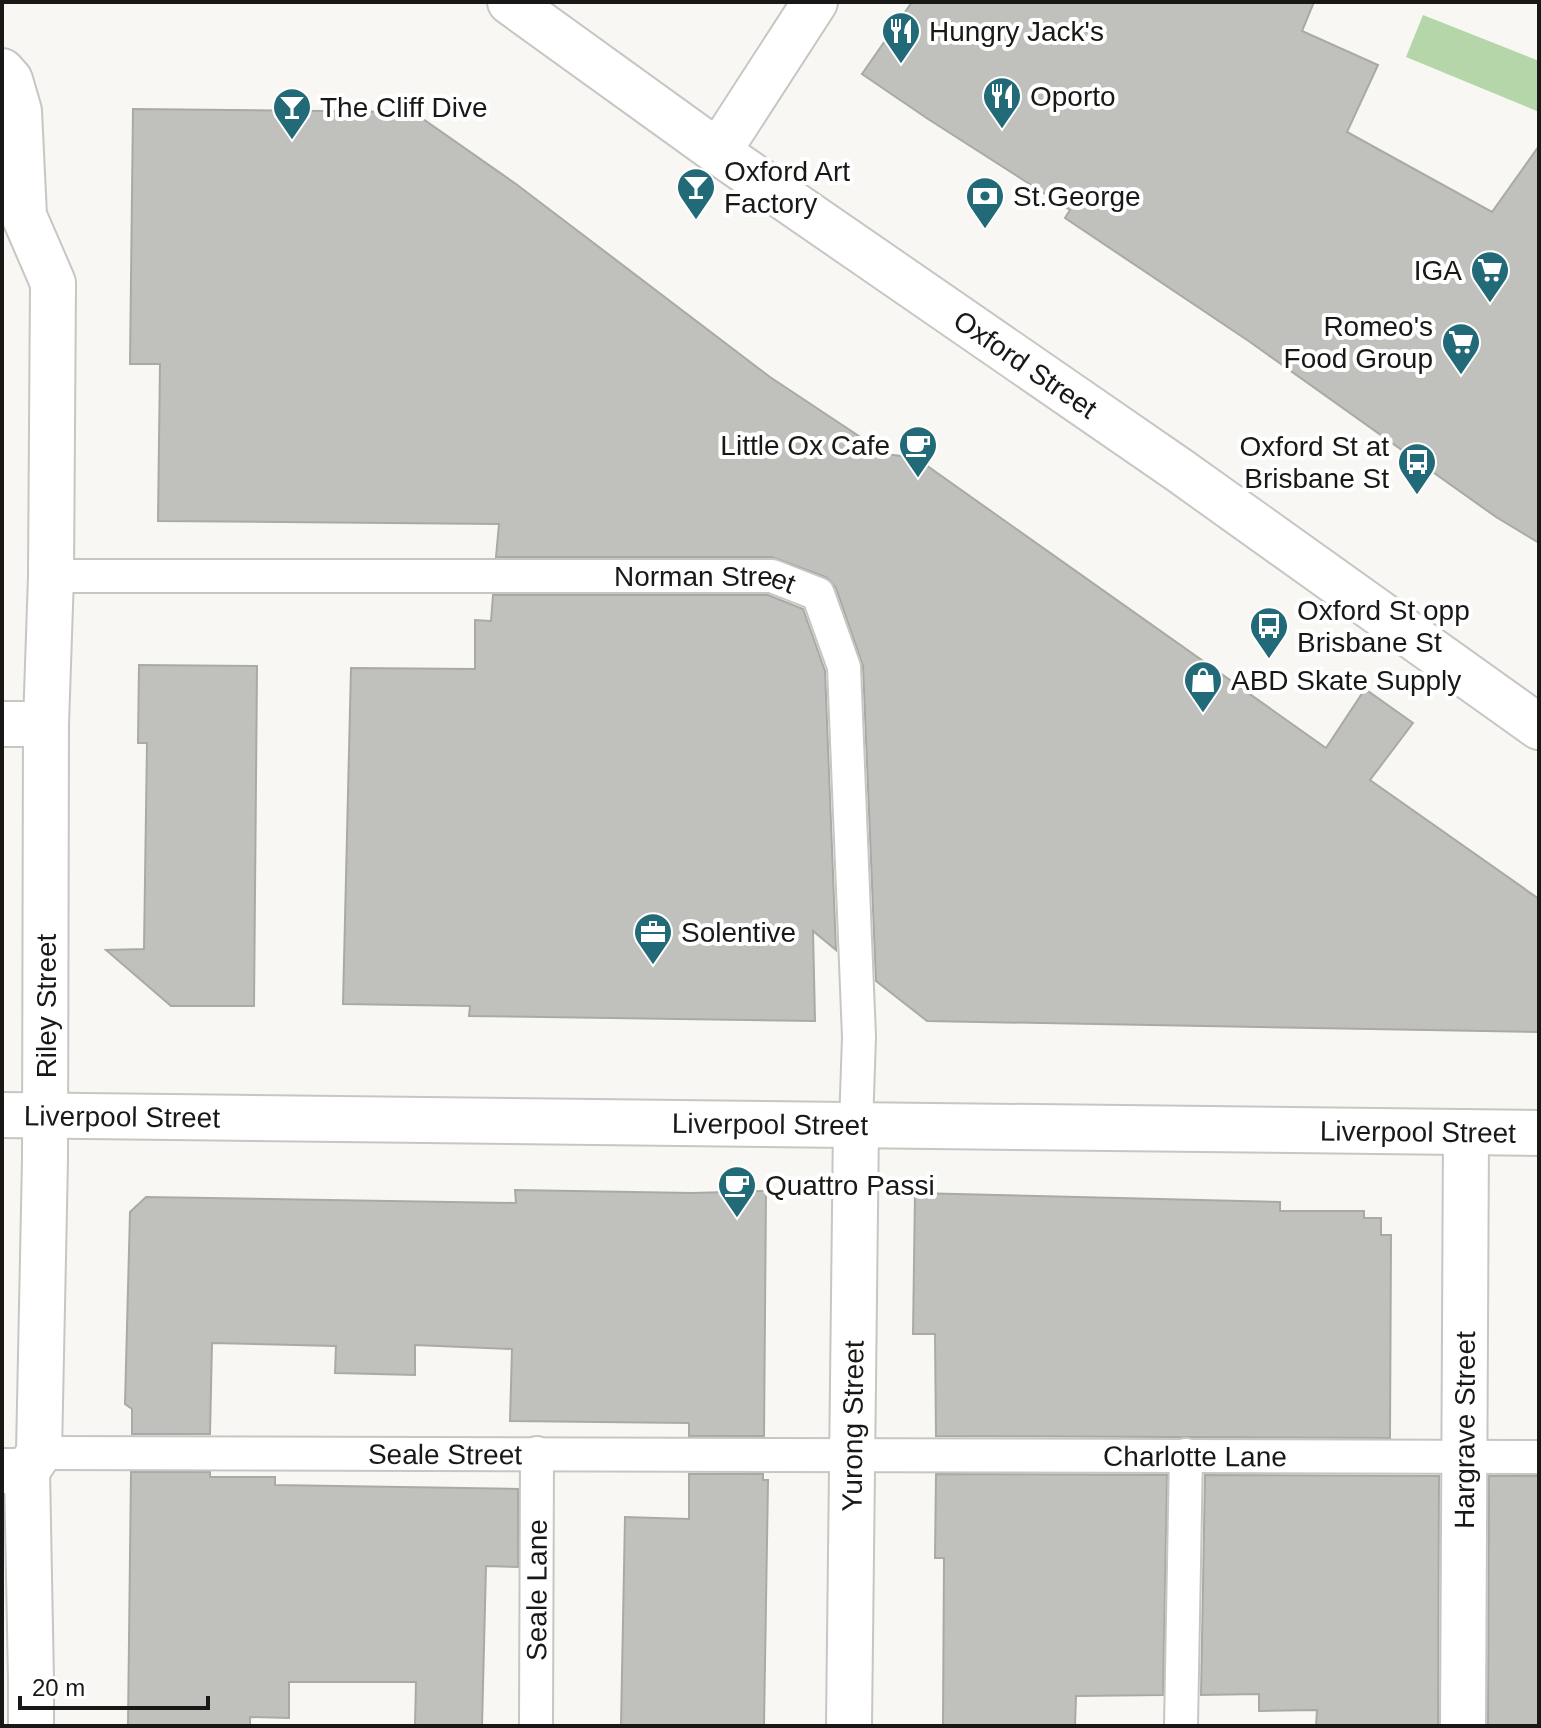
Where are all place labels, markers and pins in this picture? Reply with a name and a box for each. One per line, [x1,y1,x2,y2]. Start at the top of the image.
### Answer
restaurant icon: Hungry Jack's [880,10,922,65]
place label: Hungry Jack's [929,16,1104,47]
restaurant icon: Oporto [981,75,1023,130]
place label: Oporto [1030,81,1116,112]
bar icon: The Cliff Dive [271,86,313,141]
place label: The Cliff Dive [320,92,488,123]
place label: Oxford Art Factory [724,156,850,219]
bar icon: Oxford Art Factory [675,166,717,221]
bank icon: St.George [964,175,1006,230]
place label: St.George [1013,181,1141,212]
supermarket icon: IGA [1469,249,1511,304]
place label: IGA [1414,255,1462,286]
place label: Romeo's Food Group [1284,311,1433,374]
supermarket icon: Romeo's Food Group [1440,321,1482,376]
cafe icon: Little Ox Cafe [897,424,939,479]
place label: Little Ox Cafe [720,430,890,461]
place label: Oxford St at Brisbane St [1240,431,1389,494]
bus stop icon: Oxford St at Brisbane St [1396,441,1438,496]
place label: Oxford St opp Brisbane St [1297,595,1470,658]
bus stop icon: Oxford St opp Brisbane St [1248,605,1290,660]
shop icon: ABD Skate Supply [1182,659,1224,714]
place label: ABD Skate Supply [1231,665,1461,696]
office icon: Solentive [632,911,674,966]
place label: Solentive [681,917,796,948]
cafe icon: Quattro Passi [716,1164,758,1219]
place label: Quattro Passi [765,1170,935,1201]

